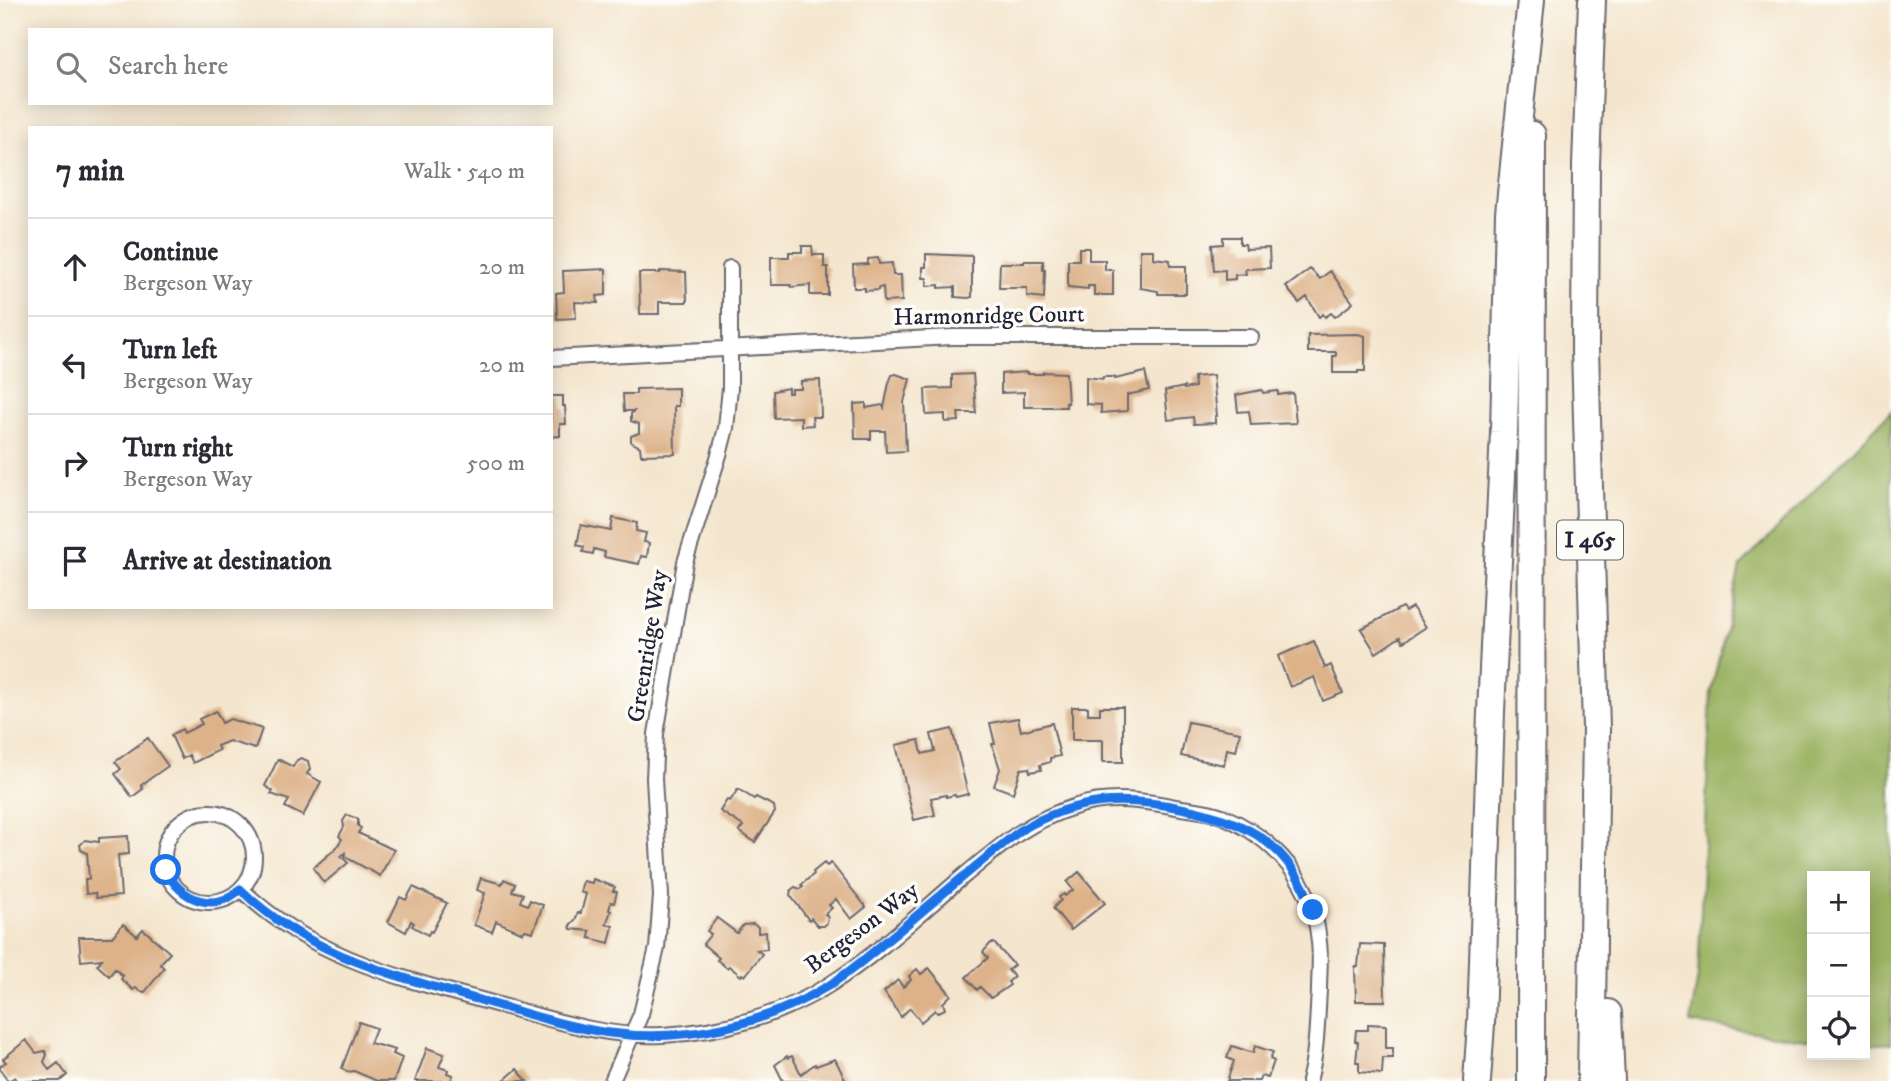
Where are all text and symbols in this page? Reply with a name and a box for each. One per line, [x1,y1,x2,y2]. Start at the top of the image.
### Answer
search box [28,28,553,105]
icon: search [52,48,90,86]
text: Search here [108,50,228,83]
text: 7 min [56,153,124,190]
text: Walk · 540 m [404,157,525,186]
text: Continue [123,236,218,269]
icon: ahead [56,248,94,286]
text: 20 m [479,253,525,282]
text: Bergeson Way [123,269,252,298]
street label: Harmonridge Court [893,299,1085,333]
text: Turn left [123,334,217,367]
icon: left [56,346,94,384]
text: 20 m [479,351,525,380]
text: Bergeson Way [123,367,252,396]
text: Turn right [123,432,233,465]
icon: right [56,444,94,482]
text: 500 m [467,449,525,478]
text: Bergeson Way [123,465,252,494]
road number: I 465 [1557,520,1623,560]
icon: arrive [56,542,94,580]
text: Arrive at destination [123,545,332,578]
street label: Greenridge Way [621,567,675,724]
route start [150,854,181,885]
map controls [1807,871,1870,1060]
button: + [1807,871,1870,934]
street label: Bergeson Way [799,875,925,981]
route end [1297,894,1328,925]
button: − [1807,934,1870,997]
button: locate [1807,997,1870,1060]

